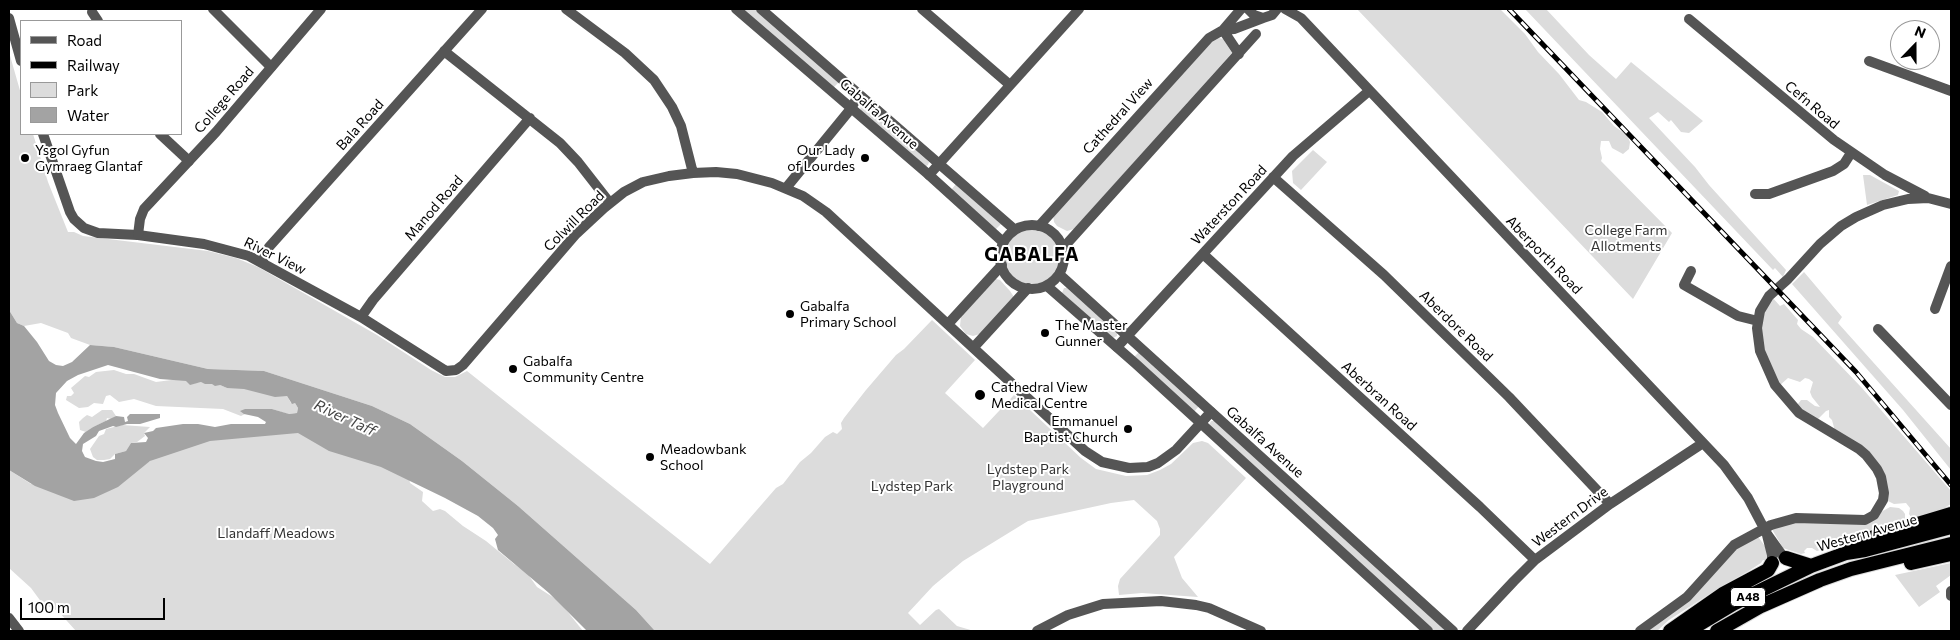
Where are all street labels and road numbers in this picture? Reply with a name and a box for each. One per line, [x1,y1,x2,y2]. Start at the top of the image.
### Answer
street label: College Road [191,63,257,137]
street label: Cathedral View [1079,74,1157,158]
street label: Gabalfa Avenue [836,75,922,153]
street label: Cefn Road [1781,77,1843,133]
street label: Bala Road [333,96,387,154]
street label: Waterston Road [1188,162,1270,248]
street label: Manod Road [401,172,467,244]
street label: Colwill Road [540,187,608,255]
street label: Aberporth Road [1502,212,1586,298]
street label: River View [241,234,309,278]
street label: Aberdore Road [1416,287,1496,365]
street label: Aberbran Road [1338,358,1420,434]
street label: Gabalfa Avenue [1223,403,1307,481]
street label: Western Drive [1529,483,1611,551]
street label: Western Avenue [1815,511,1919,555]
road number: A48 [1730,588,1766,606]

